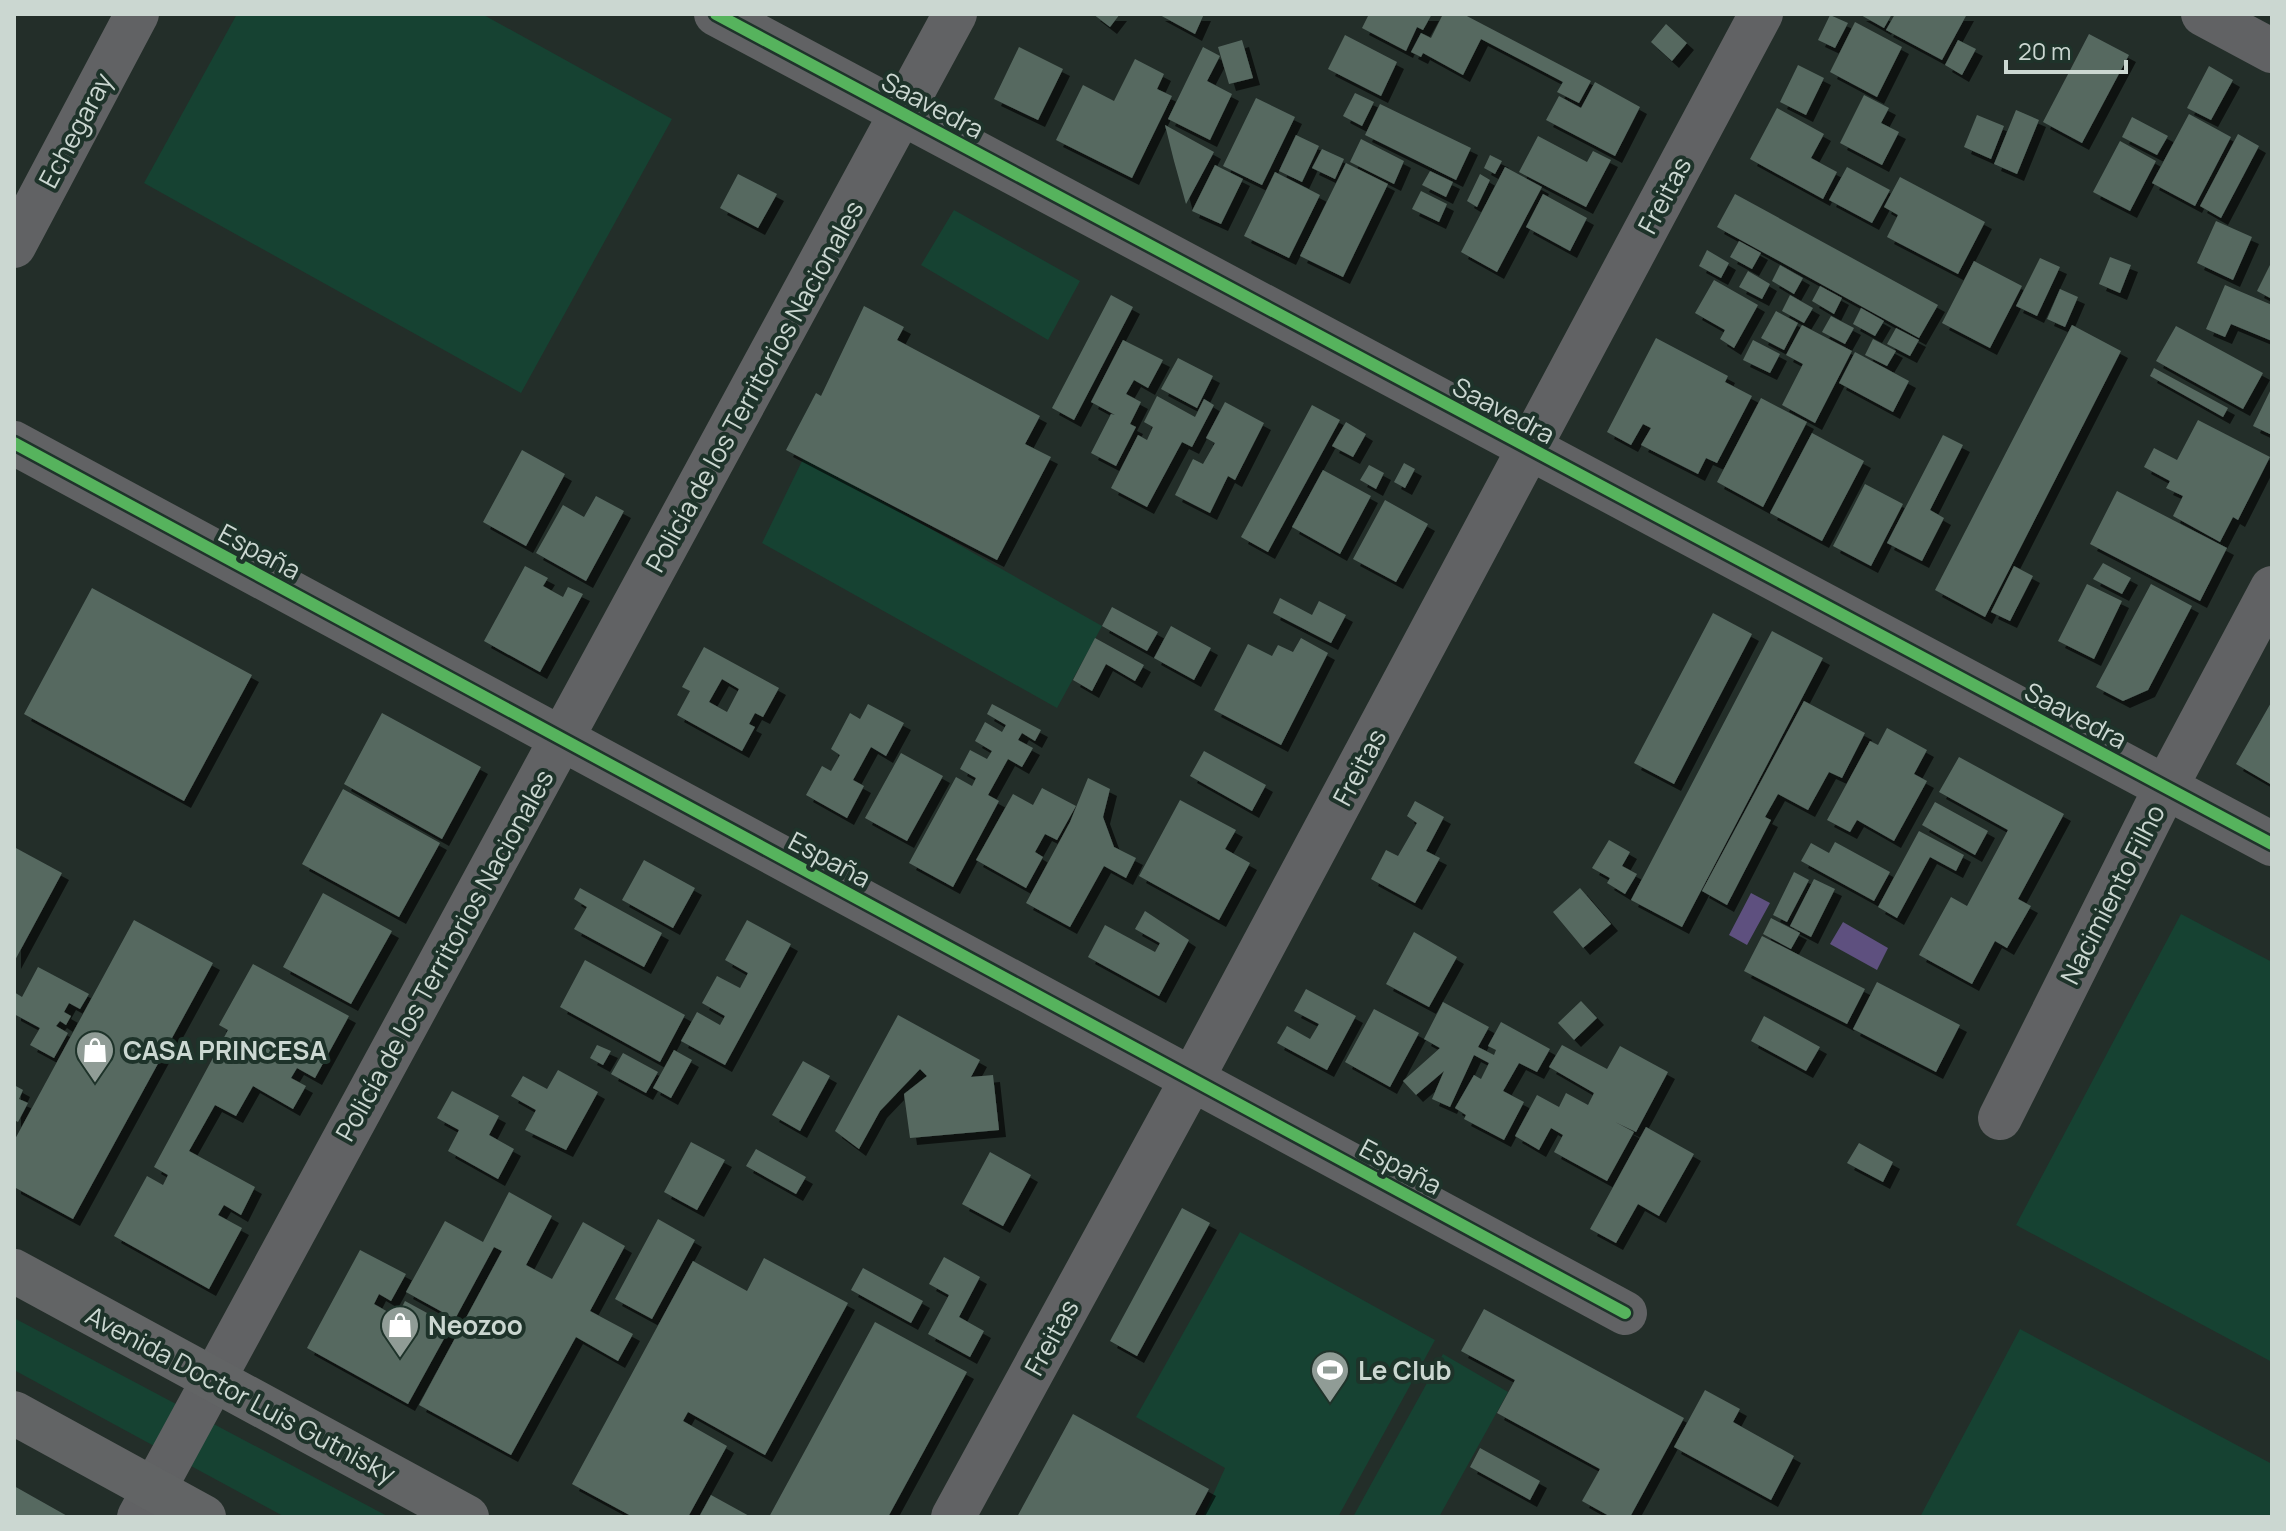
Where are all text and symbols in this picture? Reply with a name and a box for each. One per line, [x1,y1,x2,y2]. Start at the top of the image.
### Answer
scale bar [2006,24,2126,74]
text: 20 m [2018,34,2071,67]
street label: Saavedra [876,63,990,147]
street label: Echegaray [30,66,121,194]
street label: Freitas [1629,150,1699,240]
street label: Policía de los Territorios Nacionales [637,194,871,578]
street label: Saavedra [1447,368,1561,452]
street label: España [213,514,307,588]
street label: Saavedra [2019,673,2133,757]
street label: Freitas [1324,722,1394,812]
street label: Policía de los Territorios Nacionales [327,763,561,1147]
street label: Nacimiento Filho [2051,798,2173,990]
street label: España [783,822,877,896]
shop icon: CASA PRINCESA [74,1029,116,1084]
place label: CASA PRINCESA [123,1032,327,1068]
street label: España [1354,1129,1448,1203]
street label: Freitas [1015,1292,1087,1382]
street label: Avenida Doctor Luis Gutnisky [80,1297,403,1491]
shop icon: Neozoo [379,1304,421,1359]
place label: Neozoo [428,1307,523,1343]
sports icon: Le Club [1309,1349,1351,1404]
place label: Le Club [1358,1352,1452,1388]

